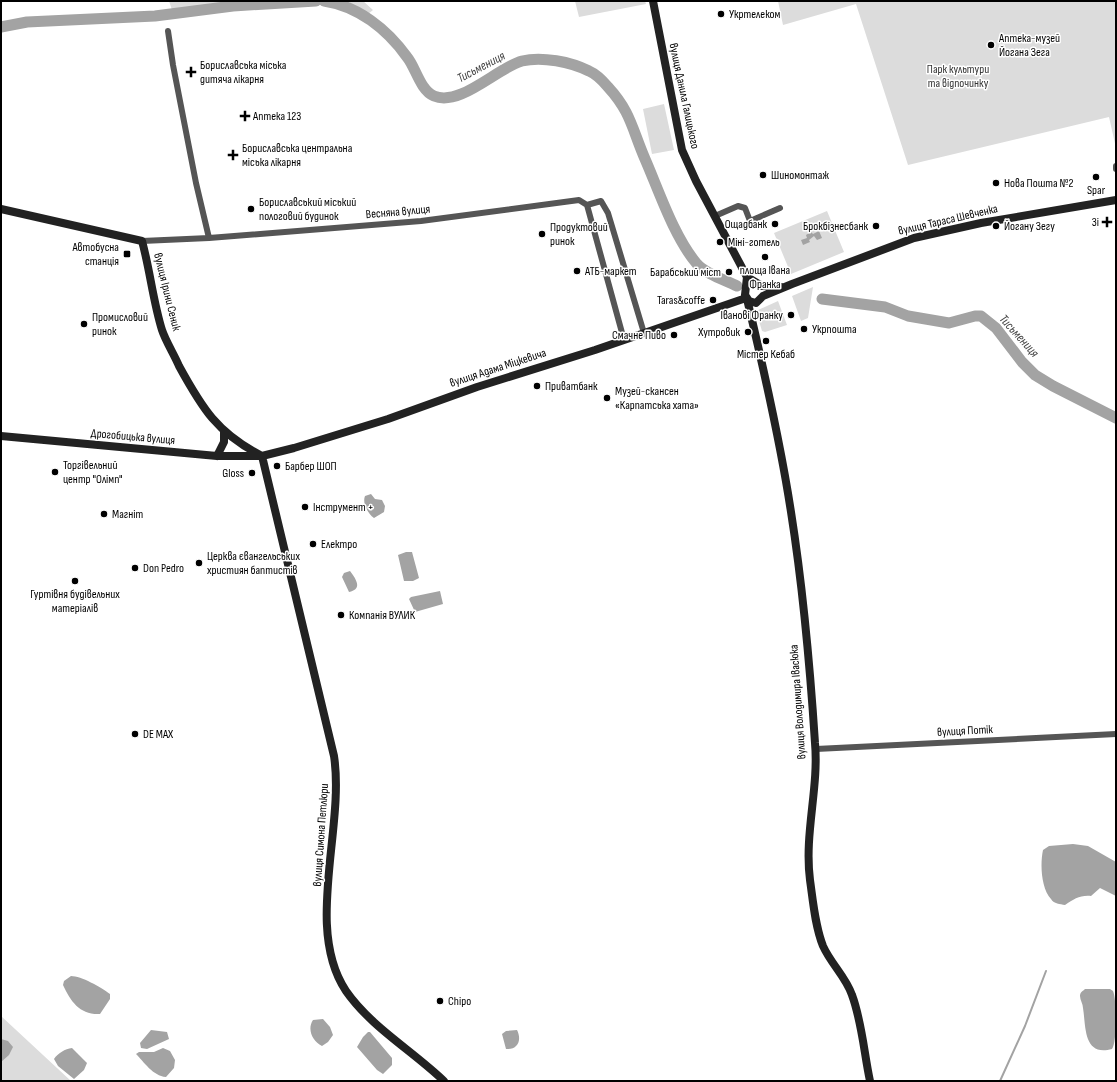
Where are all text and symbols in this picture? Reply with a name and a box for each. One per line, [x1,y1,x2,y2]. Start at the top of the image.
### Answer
place label: Укртелеком [729,7,781,22]
marker: Укртелеком [716,9,726,19]
place label: Аптека-музей Йогана Зега [998,31,1060,60]
marker: Аптека-музей Йогана Зега [986,40,996,50]
street label: вулиця Данила Галицького [665,42,703,150]
water label: Тисьмениця [454,48,508,86]
place label: Бориславська міська дитяча лікарня [200,58,287,87]
park label: Парк культури та відпочинку [927,62,989,91]
marker: Бориславська міська дитяча лікарня [185,66,197,78]
place label: Аптека 123 [252,109,301,124]
marker: Аптека 123 [240,111,250,121]
place label: Бориславська центральна міська лікарня [242,141,353,170]
marker: Бориславська центральна міська лікарня [227,149,239,161]
place label: Шиномонтаж [771,168,829,183]
marker: Шиномонтаж [758,170,768,180]
marker: Spar [1091,172,1101,182]
place label: Нова Пошта №2 [1004,176,1074,191]
marker: Нова Пошта №2 [991,178,1001,188]
place label: Spar [1087,183,1106,198]
place label: Бориславський міський пологовий будинок [259,195,356,224]
street label: вулиця Тараса Шевченка [897,201,1000,239]
street label: Весняна вулиця [365,202,431,222]
marker: Бориславський міський пологовий будинок [246,204,256,214]
place label: 3і [1092,215,1099,230]
place label: Ощадбанк [725,217,767,232]
marker: 3і [1102,217,1112,227]
marker: Ощадбанк [770,219,780,229]
place label: Брокбізнесбанк [803,219,868,234]
place label: Йогану Зегу [1004,219,1055,234]
place label: Продуктовий ринок [550,220,608,249]
marker: Брокбізнесбанк [871,221,881,231]
marker: Йогану Зегу [991,221,1001,231]
marker: Продуктовий ринок [537,229,547,239]
place label: Міні-готель [728,235,780,250]
marker: Міні-готель [715,237,725,247]
place label: Автобусна станція [71,240,119,269]
marker: Автобусна станція [122,249,132,259]
street label: вулиця Ірини Сеник [150,251,184,333]
marker: площа Івана Франка [760,252,770,262]
place label: площа Івана Франка [740,263,791,292]
place label: АТБ-маркет [584,264,637,279]
place label: Барабський міст [650,265,721,280]
marker: АТБ-маркет [572,266,582,276]
marker: Барабський міст [724,267,734,277]
place label: Taras&coffe [657,293,705,308]
marker: Taras&coffe [708,295,718,305]
place label: Іванові Франку [720,308,783,323]
place label: Промисловий ринок [92,310,148,339]
marker: Іванові Франку [786,310,796,320]
water label: Тисьмениця [996,311,1042,361]
marker: Промисловий ринок [79,319,89,329]
place label: Укрпошта [812,322,857,337]
marker: Укрпошта [799,324,809,334]
place label: Хутровик [697,325,740,340]
marker: Хутровик [743,327,753,337]
place label: Смачне Пиво [612,328,666,343]
marker: Смачне Пиво [669,330,679,340]
marker: Містер Кебаб [761,336,771,346]
street label: вулиця Адама Міцкевича [448,345,549,391]
place label: Містер Кебаб [737,347,795,362]
place label: Приватбанк [545,379,598,394]
marker: Приватбанк [532,381,542,391]
place label: Музей-скансен «Карпатська хата» [615,384,699,413]
marker: Музей-скансен «Карпатська хата» [602,393,612,403]
street label: Дрогобицька вулиця [90,426,176,448]
place label: Торгівельний центр "Олімп" [63,458,122,487]
place label: Барбер ШОП [285,459,337,474]
marker: Барбер ШОП [272,461,282,471]
place label: Gloss [222,466,244,481]
marker: Торгівельний центр "Олімп" [50,467,60,477]
marker: Gloss [247,468,257,478]
place label: Інструмент + [313,500,374,515]
marker: Інструмент + [300,502,310,512]
place label: Магніт [112,507,143,522]
marker: Магніт [99,509,109,519]
place label: Електро [321,537,357,552]
marker: Електро [308,539,318,549]
place label: Церква євангельських християн баптистів [207,549,300,578]
marker: Церква євангельських християн баптистів [194,558,204,568]
place label: Don Pedro [143,561,184,576]
marker: Don Pedro [130,563,140,573]
marker: Гуртівня будівельних матеріалів [70,576,80,586]
place label: Гуртівня будівельних матеріалів [30,587,120,616]
place label: Компанія ВУЛИК [349,608,416,623]
marker: Компанія ВУЛИК [336,610,346,620]
street label: вулиця Володимира Івасюка [786,644,809,760]
street label: вулиця Потік [937,722,994,740]
place label: DE MAX [143,727,174,742]
marker: DE MAX [130,729,140,739]
street label: вулиця Симона Петлюри [310,783,332,887]
place label: Chipo [448,994,471,1009]
marker: Chipo [435,996,445,1006]

